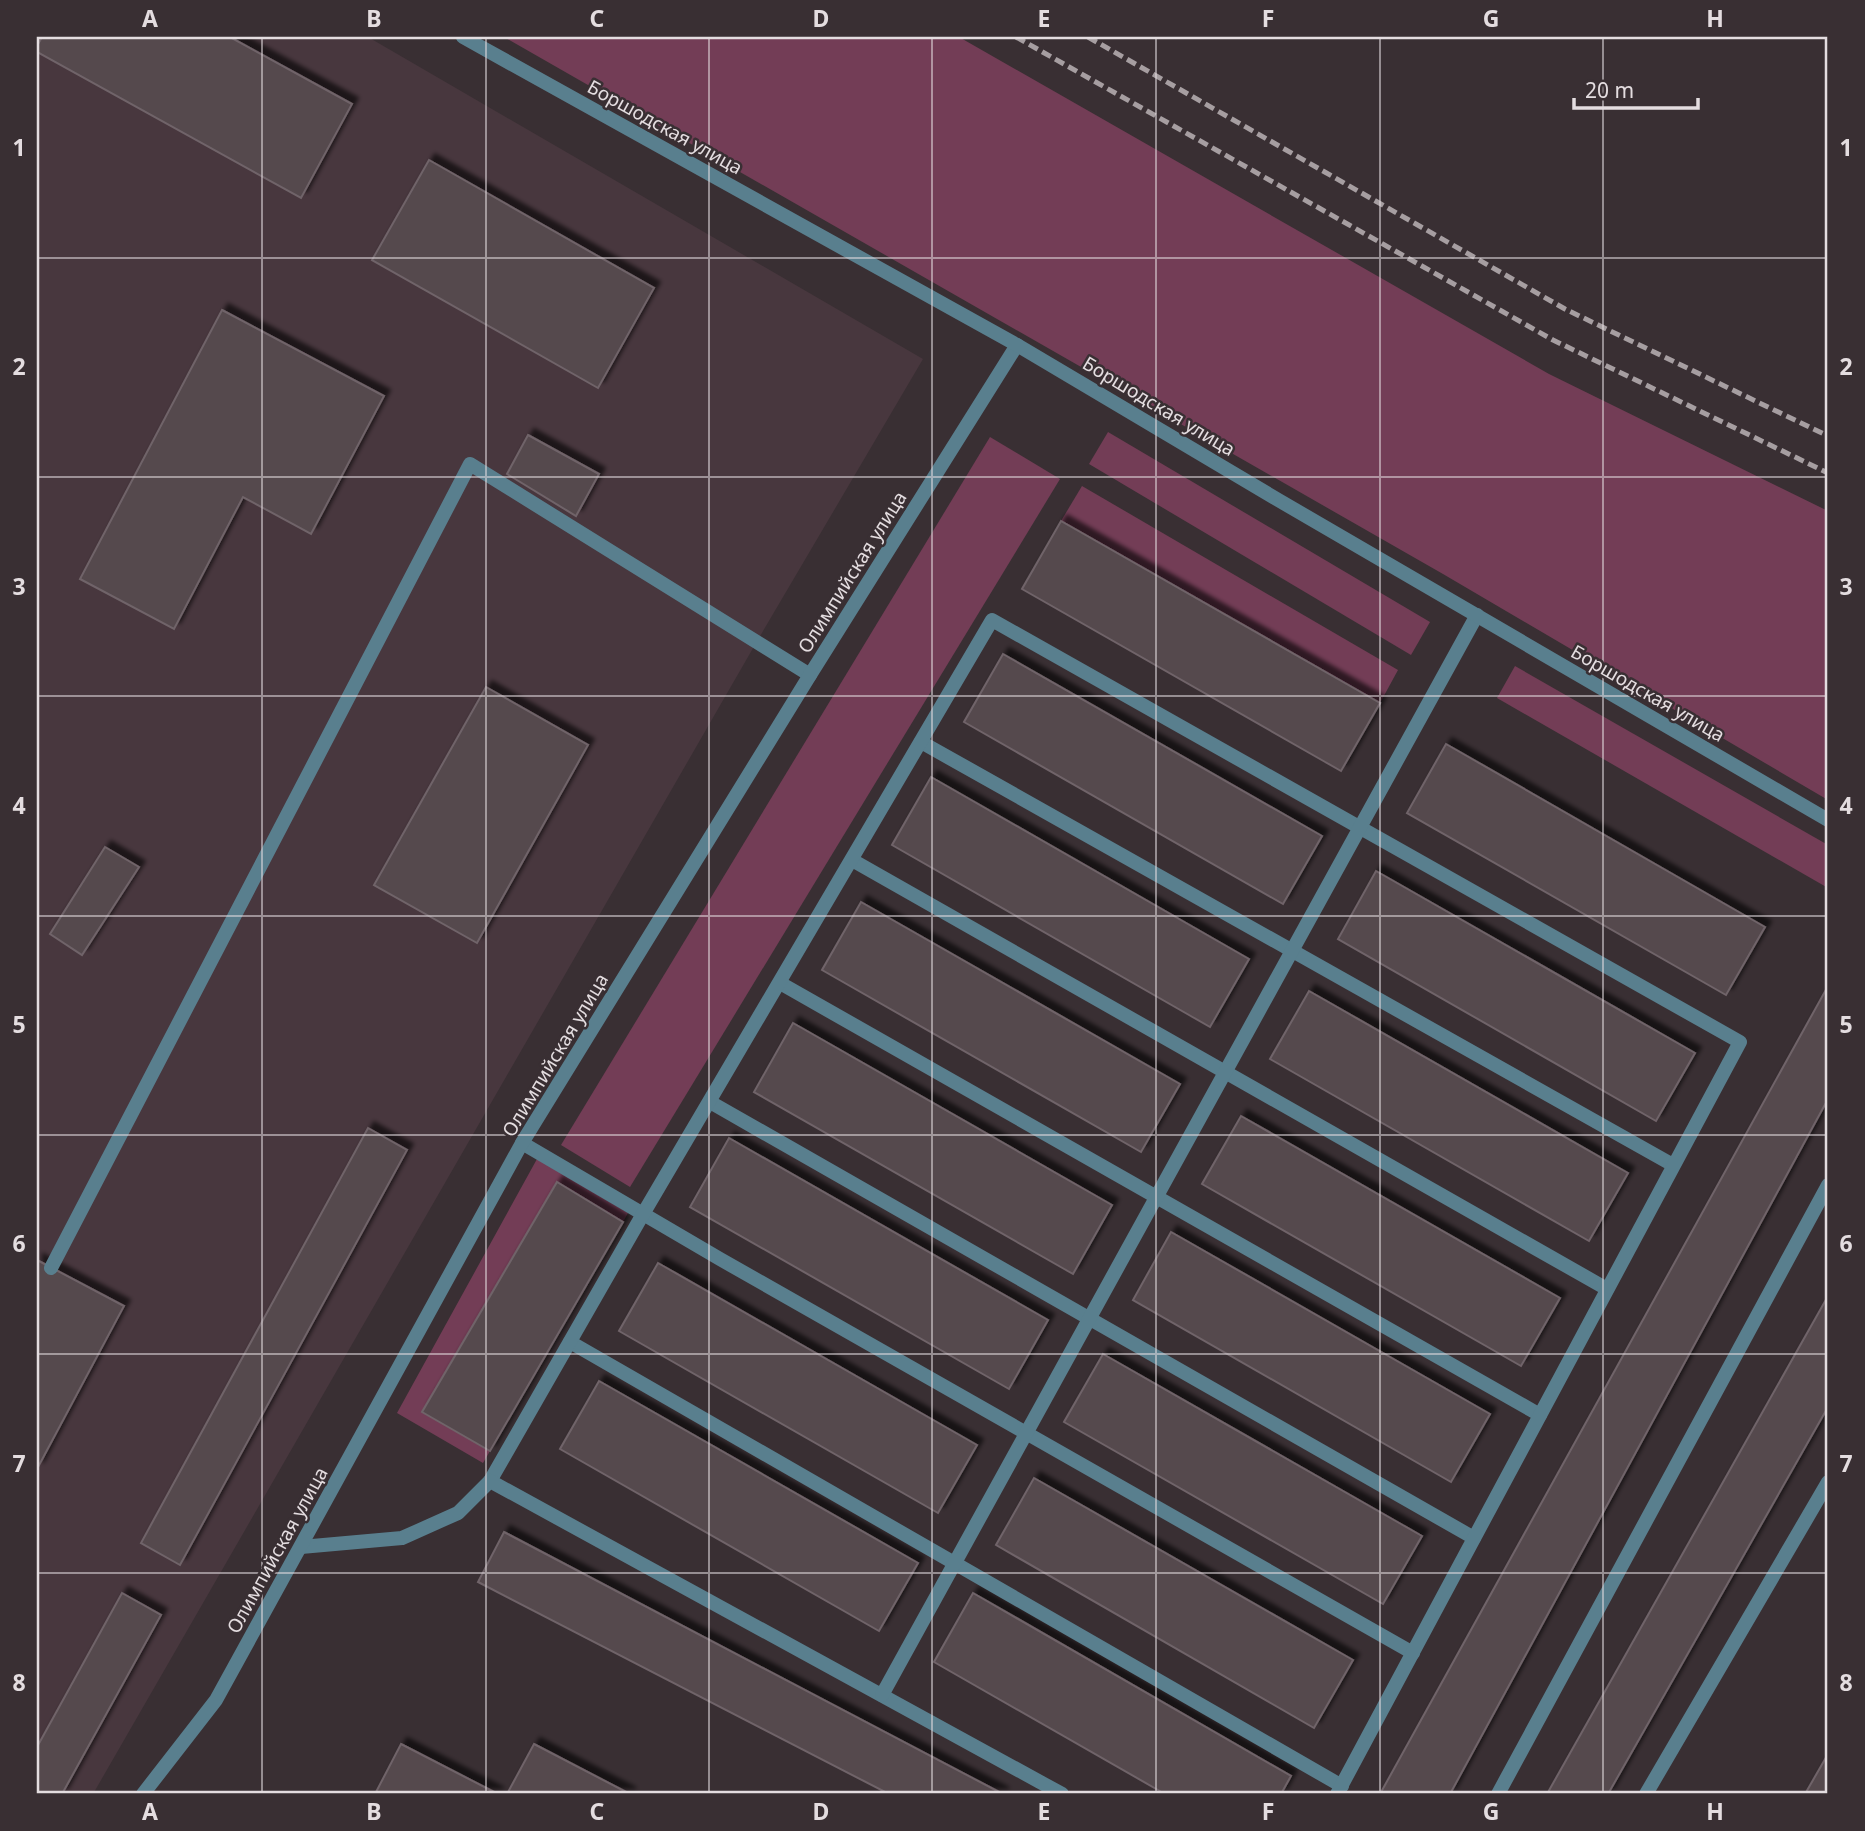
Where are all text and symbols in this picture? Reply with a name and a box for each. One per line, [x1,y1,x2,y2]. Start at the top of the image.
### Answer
text: A [142,2,158,34]
text: B [366,2,382,34]
text: C [590,2,605,34]
text: D [813,2,829,34]
text: E [1038,2,1050,34]
text: F [1262,2,1274,34]
text: G [1483,2,1499,34]
text: H [1706,2,1724,34]
scale bar [1574,66,1699,110]
street label: Боршодская улица [583,74,747,180]
text: 20 m [1585,76,1634,104]
text: 1 [12,131,26,163]
text: 1 [1839,131,1853,163]
text: 2 [12,350,26,382]
street label: Боршодская улица [1078,350,1240,462]
text: 2 [1839,350,1853,382]
street label: Олимпийская улица [792,486,912,658]
text: 3 [12,570,26,602]
text: 3 [1839,570,1853,602]
street label: Боршодская улица [1566,638,1730,748]
text: 4 [12,789,26,821]
text: 4 [1839,789,1853,821]
street label: Олимпийская улица [496,968,614,1142]
text: 5 [12,1008,26,1040]
text: 5 [1839,1008,1853,1040]
text: 6 [12,1227,26,1259]
text: 6 [1839,1227,1853,1259]
text: 7 [12,1447,26,1479]
text: 7 [1839,1447,1853,1479]
street label: Олимпийская улица [220,1462,334,1638]
text: 8 [12,1666,26,1698]
text: 8 [1839,1666,1853,1698]
text: A [142,1795,158,1827]
text: B [366,1795,382,1827]
text: C [590,1795,605,1827]
text: D [813,1795,829,1827]
text: E [1038,1795,1050,1827]
text: F [1262,1795,1274,1827]
text: G [1483,1795,1499,1827]
text: H [1706,1795,1724,1827]

